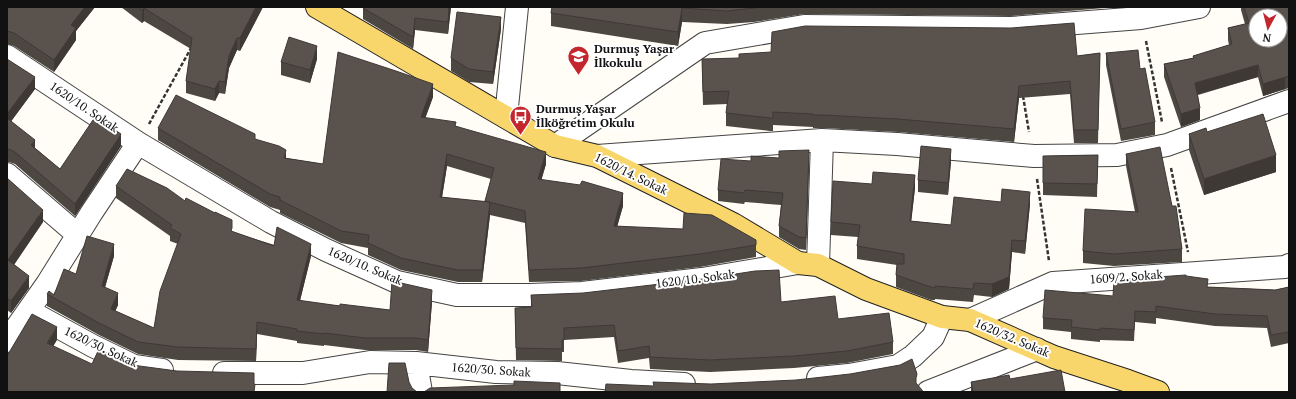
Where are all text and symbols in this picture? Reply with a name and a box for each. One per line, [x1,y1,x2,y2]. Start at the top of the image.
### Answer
north arrow [1248,8,1288,48]
text: N [1261,30,1272,45]
place label: Durmuş Yaşar İlkokulu [594,41,675,70]
school or university icon: Durmuş Yaşar İlkokulu [565,43,591,76]
street label: 1620/10. Sokak [47,78,122,136]
place label: Durmuş Yaşar İlköğretim Okulu [536,101,635,130]
bus stop icon: Durmuş Yaşar İlköğretim Okulu [507,103,533,136]
street label: 1620/14. Sokak [592,149,671,198]
street label: 1620/10. Sokak [326,243,406,288]
street label: 1620/10. Sokak [654,266,736,291]
street label: 1609/2. Sokak [1089,266,1164,287]
street label: 1620/32. Sokak [973,315,1053,360]
street label: 1620/30. Sokak [62,323,141,371]
street label: 1620/30. Sokak [451,359,532,380]

